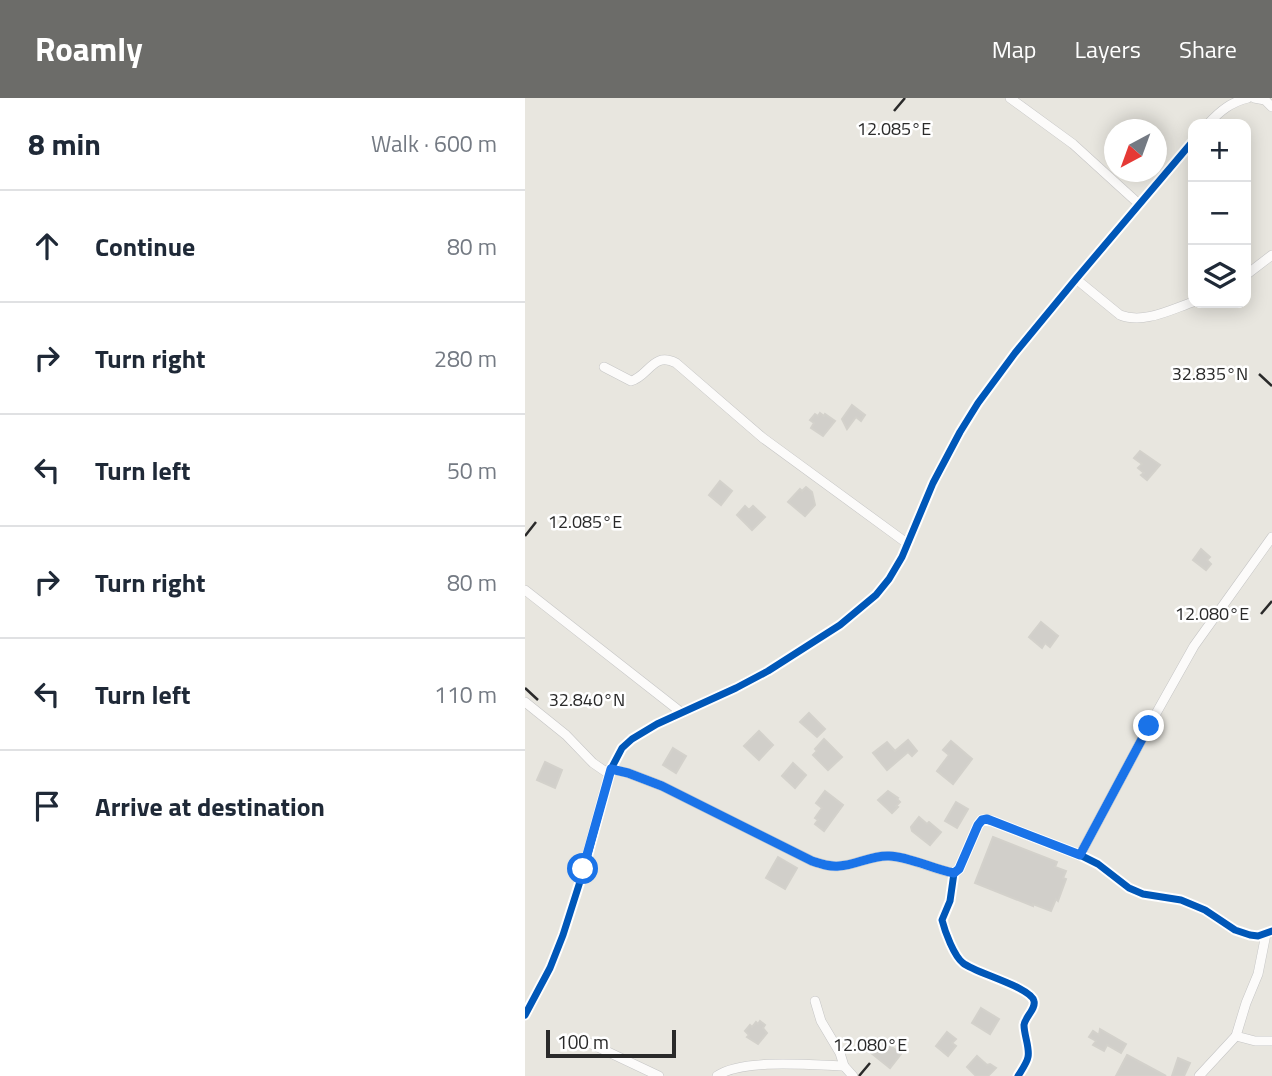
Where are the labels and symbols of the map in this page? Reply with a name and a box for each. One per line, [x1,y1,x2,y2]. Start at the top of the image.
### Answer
text: 12.085°E [857,115,931,142]
north arrow [1104,119,1167,182]
text: 32.835°N [1172,360,1248,387]
text: 12.085°E [548,508,622,535]
text: 12.080°E [1175,600,1249,627]
text: 32.840°N [549,686,625,713]
route end [1133,710,1164,741]
route start [567,853,598,884]
scale bar [546,1027,675,1059]
text: 12.080°E [833,1031,907,1058]

